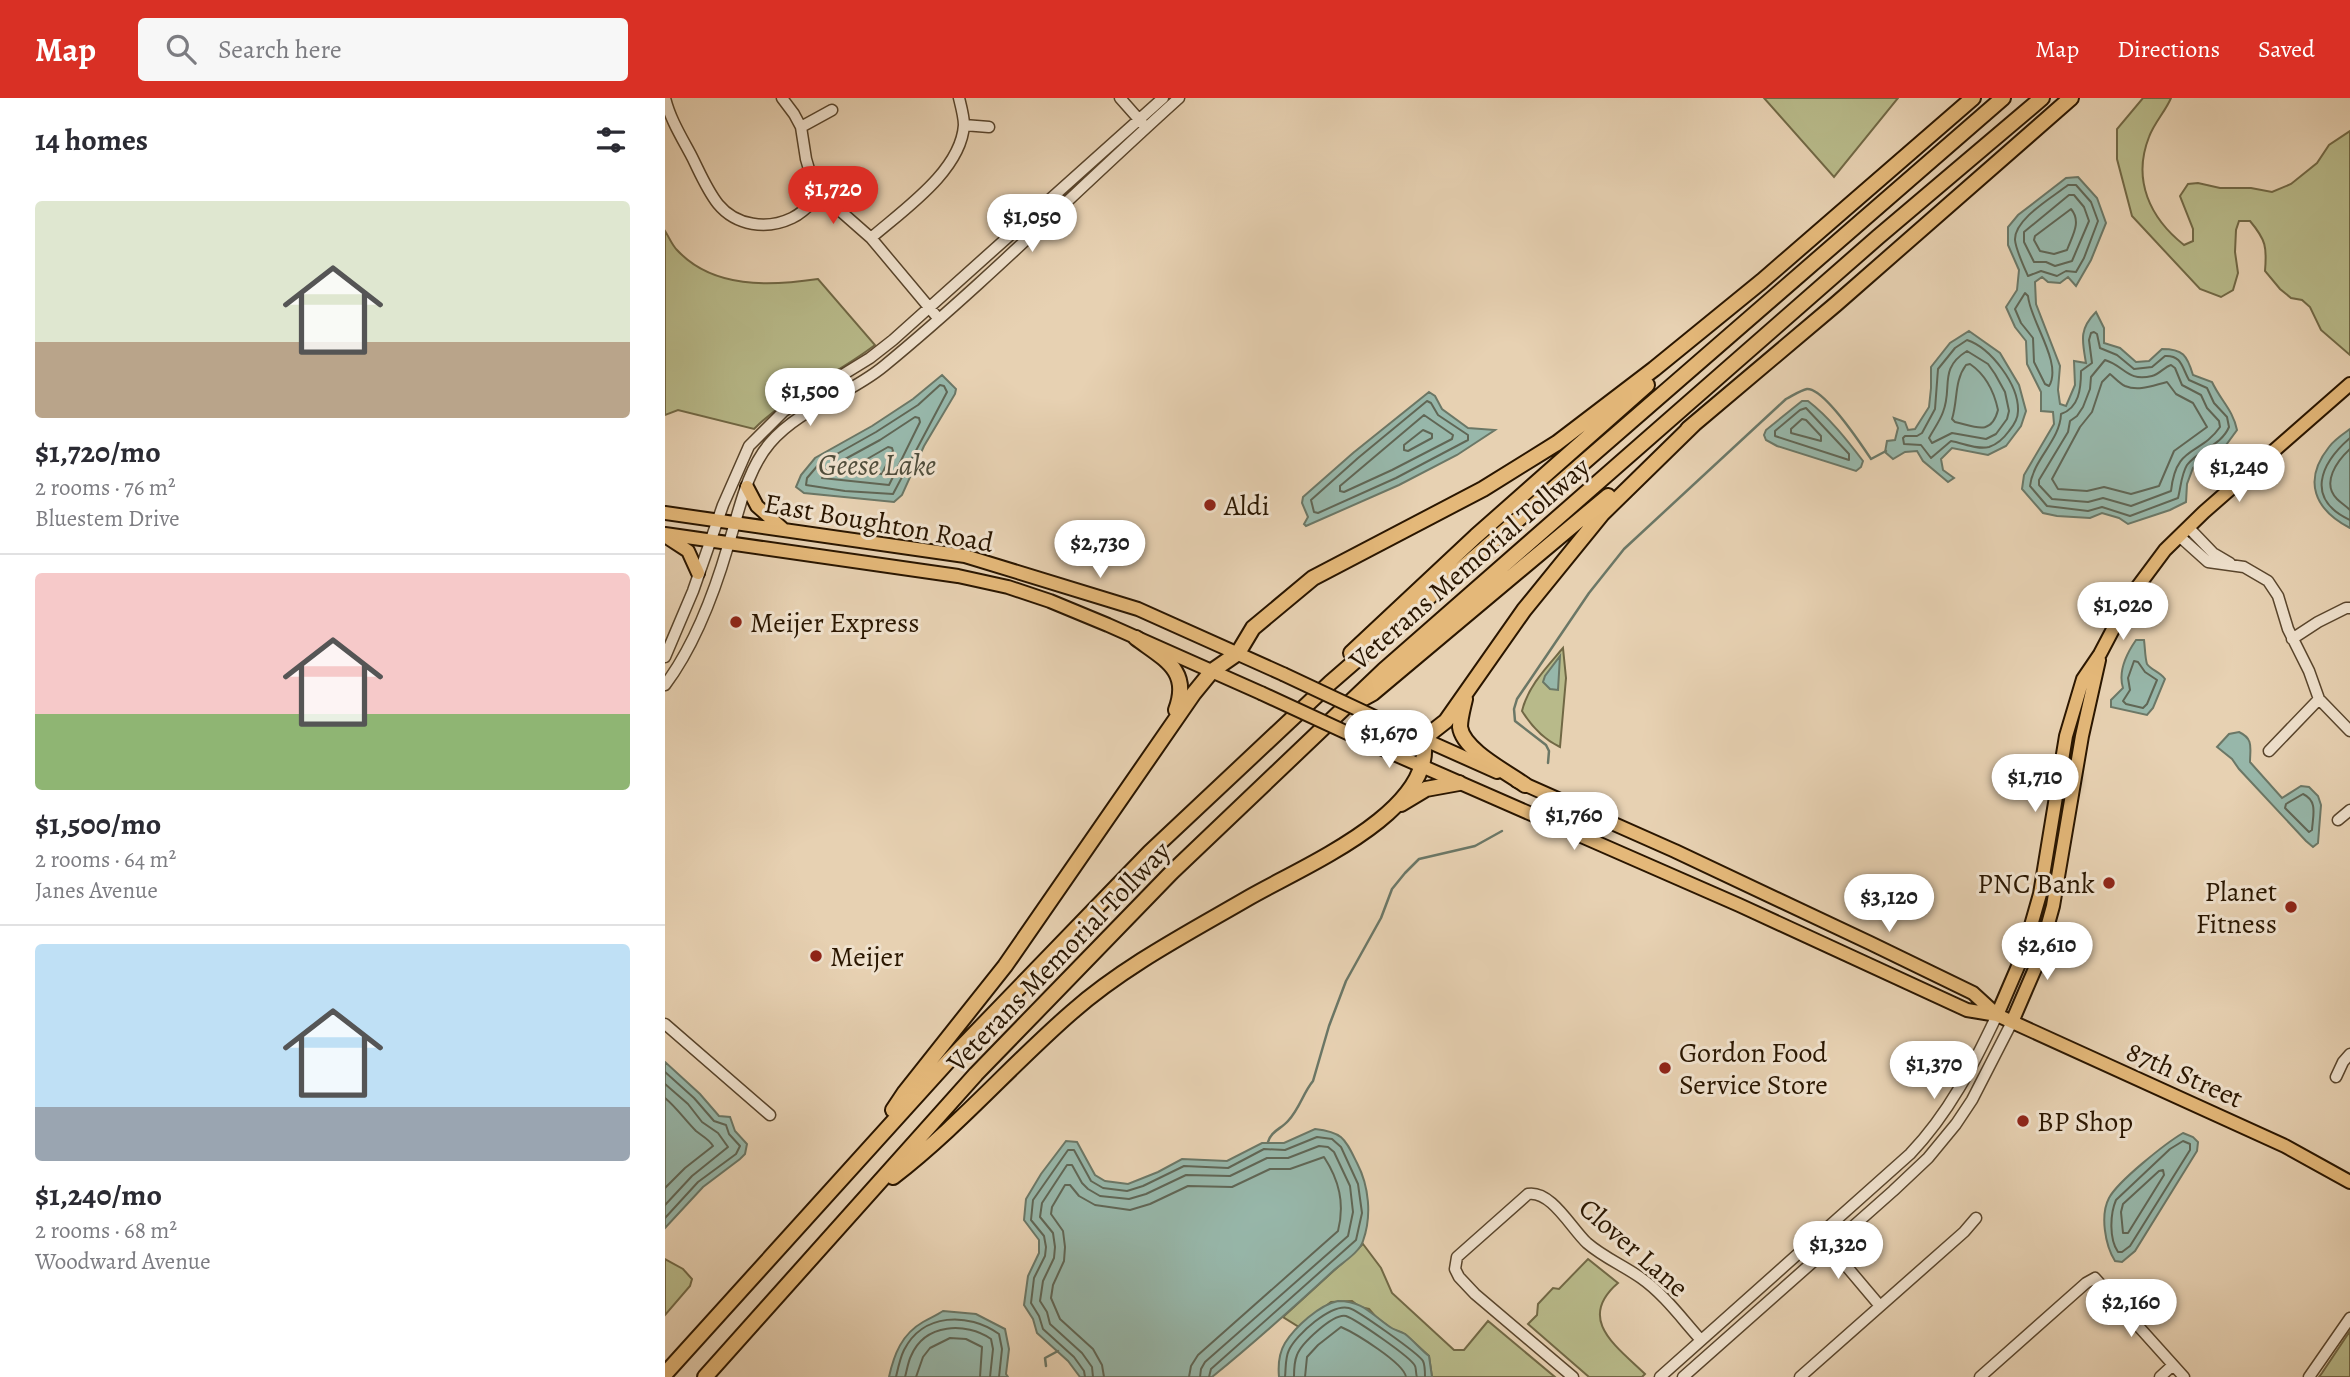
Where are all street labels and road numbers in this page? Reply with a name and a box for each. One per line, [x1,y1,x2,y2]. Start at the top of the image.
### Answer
street label: Veterans Memorial Tollway [1340,448,1599,680]
street label: East Boughton Road [761,484,997,562]
street label: Veterans Memorial Tollway [938,833,1180,1081]
street label: 87th Street [2120,1032,2249,1117]
street label: Clover Lane [1570,1190,1696,1306]

